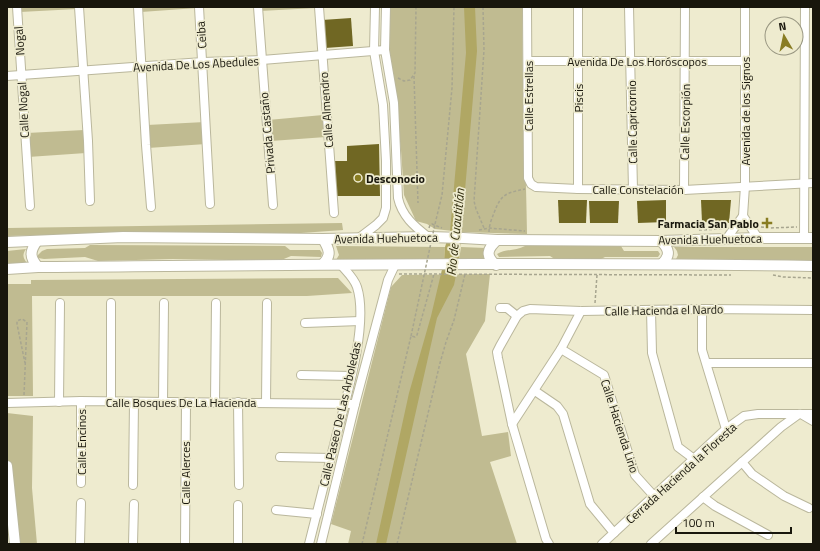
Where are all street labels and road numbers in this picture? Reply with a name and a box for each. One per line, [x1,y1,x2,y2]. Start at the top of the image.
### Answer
street label: Ceiba [191,21,211,49]
street label: Nogal [8,26,30,56]
street label: Avenida De Los Abedules [133,51,260,77]
street label: Avenida De Los Horóscopos [567,52,707,71]
street label: Avenida de los Signos [736,56,755,165]
street label: Calle Estrellas [519,60,538,131]
street label: Calle Almendro [314,71,338,149]
street label: Calle Capricornio [622,80,642,164]
street label: Calle Nogal [12,81,34,139]
street label: Piscis [569,83,588,112]
street label: Calle Escorpión [675,84,695,160]
street label: Privada Castaño [254,91,280,175]
street label: Calle Constelación [592,180,684,199]
street label: Avenida Huehuetoca [334,228,438,248]
street label: Avenida Huehuetoca [658,229,762,249]
street label: Calle Hacienda el Nardo [605,299,723,321]
street label: Calle Paseo De Las Arboledas [314,340,366,488]
street label: Calle Hacienda Lirio [596,377,644,475]
street label: Calle Bosques De La Hacienda [106,393,256,412]
street label: Calle Encinos [72,409,91,475]
street label: Cerrada Hacienda la Floresta [621,418,741,528]
street label: Calle Alerces [176,441,195,505]

